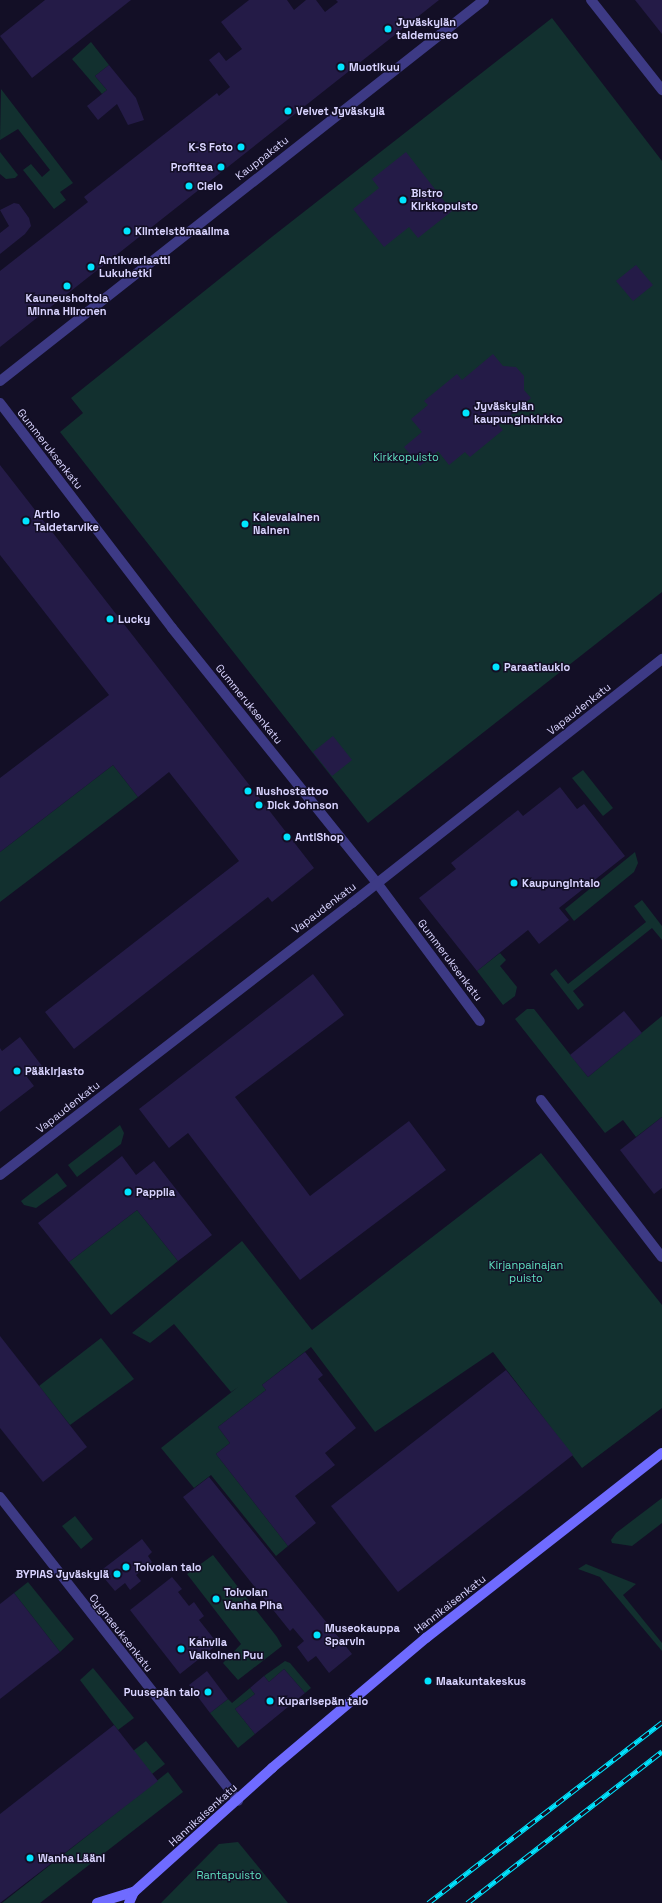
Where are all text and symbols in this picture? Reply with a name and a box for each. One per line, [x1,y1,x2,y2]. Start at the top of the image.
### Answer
place label: Jyväskylän taidemuseo [396,16,459,42]
marker: Jyväskylän taidemuseo [383,24,393,34]
place label: Muotikuu [349,60,400,74]
marker: Muotikuu [336,62,346,72]
place label: Velvet Jyväskylä [296,104,385,118]
marker: Velvet Jyväskylä [283,106,293,116]
street label: Kauppakatu [233,133,291,183]
place label: K-S Foto [188,140,233,154]
marker: K-S Foto [236,142,246,152]
place label: Profitea [171,160,213,174]
marker: Profitea [216,162,226,172]
place label: Cielo [197,179,223,193]
marker: Cielo [184,181,194,191]
place label: Bistro Kirkkopuisto [411,187,478,213]
marker: Bistro Kirkkopuisto [398,195,408,205]
place label: Kiinteistömaailma [135,224,229,238]
marker: Kiinteistömaailma [122,226,132,236]
place label: Antikvariaatti Lukuhetki [99,254,171,280]
marker: Antikvariaatti Lukuhetki [86,262,96,272]
marker: Kauneushoitola Minna Hiironen [62,281,72,291]
place label: Kauneushoitola Minna Hiironen [26,292,108,318]
place label: Jyväskylän kaupunginkirkko [474,400,563,426]
street label: Gummeruksenkatu [14,406,86,492]
marker: Jyväskylän kaupunginkirkko [461,408,471,418]
park label: Kirkkopuisto [373,450,439,464]
place label: Artlo Taidetarvike [34,508,99,534]
place label: Kalevalainen Nainen [253,511,320,537]
marker: Artlo Taidetarvike [21,516,31,526]
marker: Kalevalainen Nainen [240,519,250,529]
place label: Lucky [118,612,150,626]
marker: Lucky [105,614,115,624]
place label: Paraatiaukio [504,660,570,674]
street label: Gummeruksenkatu [213,661,285,747]
marker: Paraatiaukio [491,662,501,672]
street label: Vapaudenkatu [545,680,613,738]
place label: Nushostattoo [256,784,329,798]
marker: Nushostattoo [243,786,253,796]
place label: Dick Johnson [267,798,339,812]
marker: Dick Johnson [254,800,264,810]
place label: AntiShop [295,830,344,844]
marker: AntiShop [282,832,292,842]
place label: Kaupungintalo [522,876,600,890]
marker: Kaupungintalo [509,878,519,888]
street label: Vapaudenkatu [289,880,359,936]
street label: Gummeruksenkatu [415,917,485,1003]
place label: Pääkirjasto [25,1064,84,1078]
marker: Pääkirjasto [12,1066,22,1076]
street label: Vapaudenkatu [34,1078,102,1136]
place label: Pappila [136,1185,175,1199]
marker: Pappila [123,1187,133,1197]
park label: Kirjanpainajan puisto [489,1259,563,1285]
place label: Toivolan talo [134,1560,202,1574]
marker: Toivolan talo [121,1562,131,1572]
place label: BYPIAS Jyväskylä [16,1567,109,1581]
marker: BYPIAS Jyväskylä [112,1569,122,1579]
street label: Hannikaisenkatu [412,1572,488,1636]
place label: Toivolan Vanha Piha [224,1586,282,1612]
street label: Cygnaeuksenkatu [86,1591,156,1675]
marker: Toivolan Vanha Piha [211,1594,221,1604]
place label: Museokauppa Sparvin [325,1622,400,1648]
marker: Museokauppa Sparvin [312,1630,322,1640]
place label: Kahvila Valkoinen Puu [189,1636,263,1662]
marker: Kahvila Valkoinen Puu [176,1644,186,1654]
place label: Maakuntakeskus [436,1674,526,1688]
marker: Maakuntakeskus [423,1676,433,1686]
place label: Puusepän talo [124,1685,200,1699]
marker: Puusepän talo [203,1687,213,1697]
place label: Kuparisepän talo [278,1694,368,1708]
marker: Kuparisepän talo [265,1696,275,1706]
street label: Hannikaisenkatu [166,1781,240,1849]
place label: Wanha Lääni [38,1851,105,1865]
marker: Wanha Lääni [25,1853,35,1863]
park label: Rantapuisto [196,1868,262,1882]

